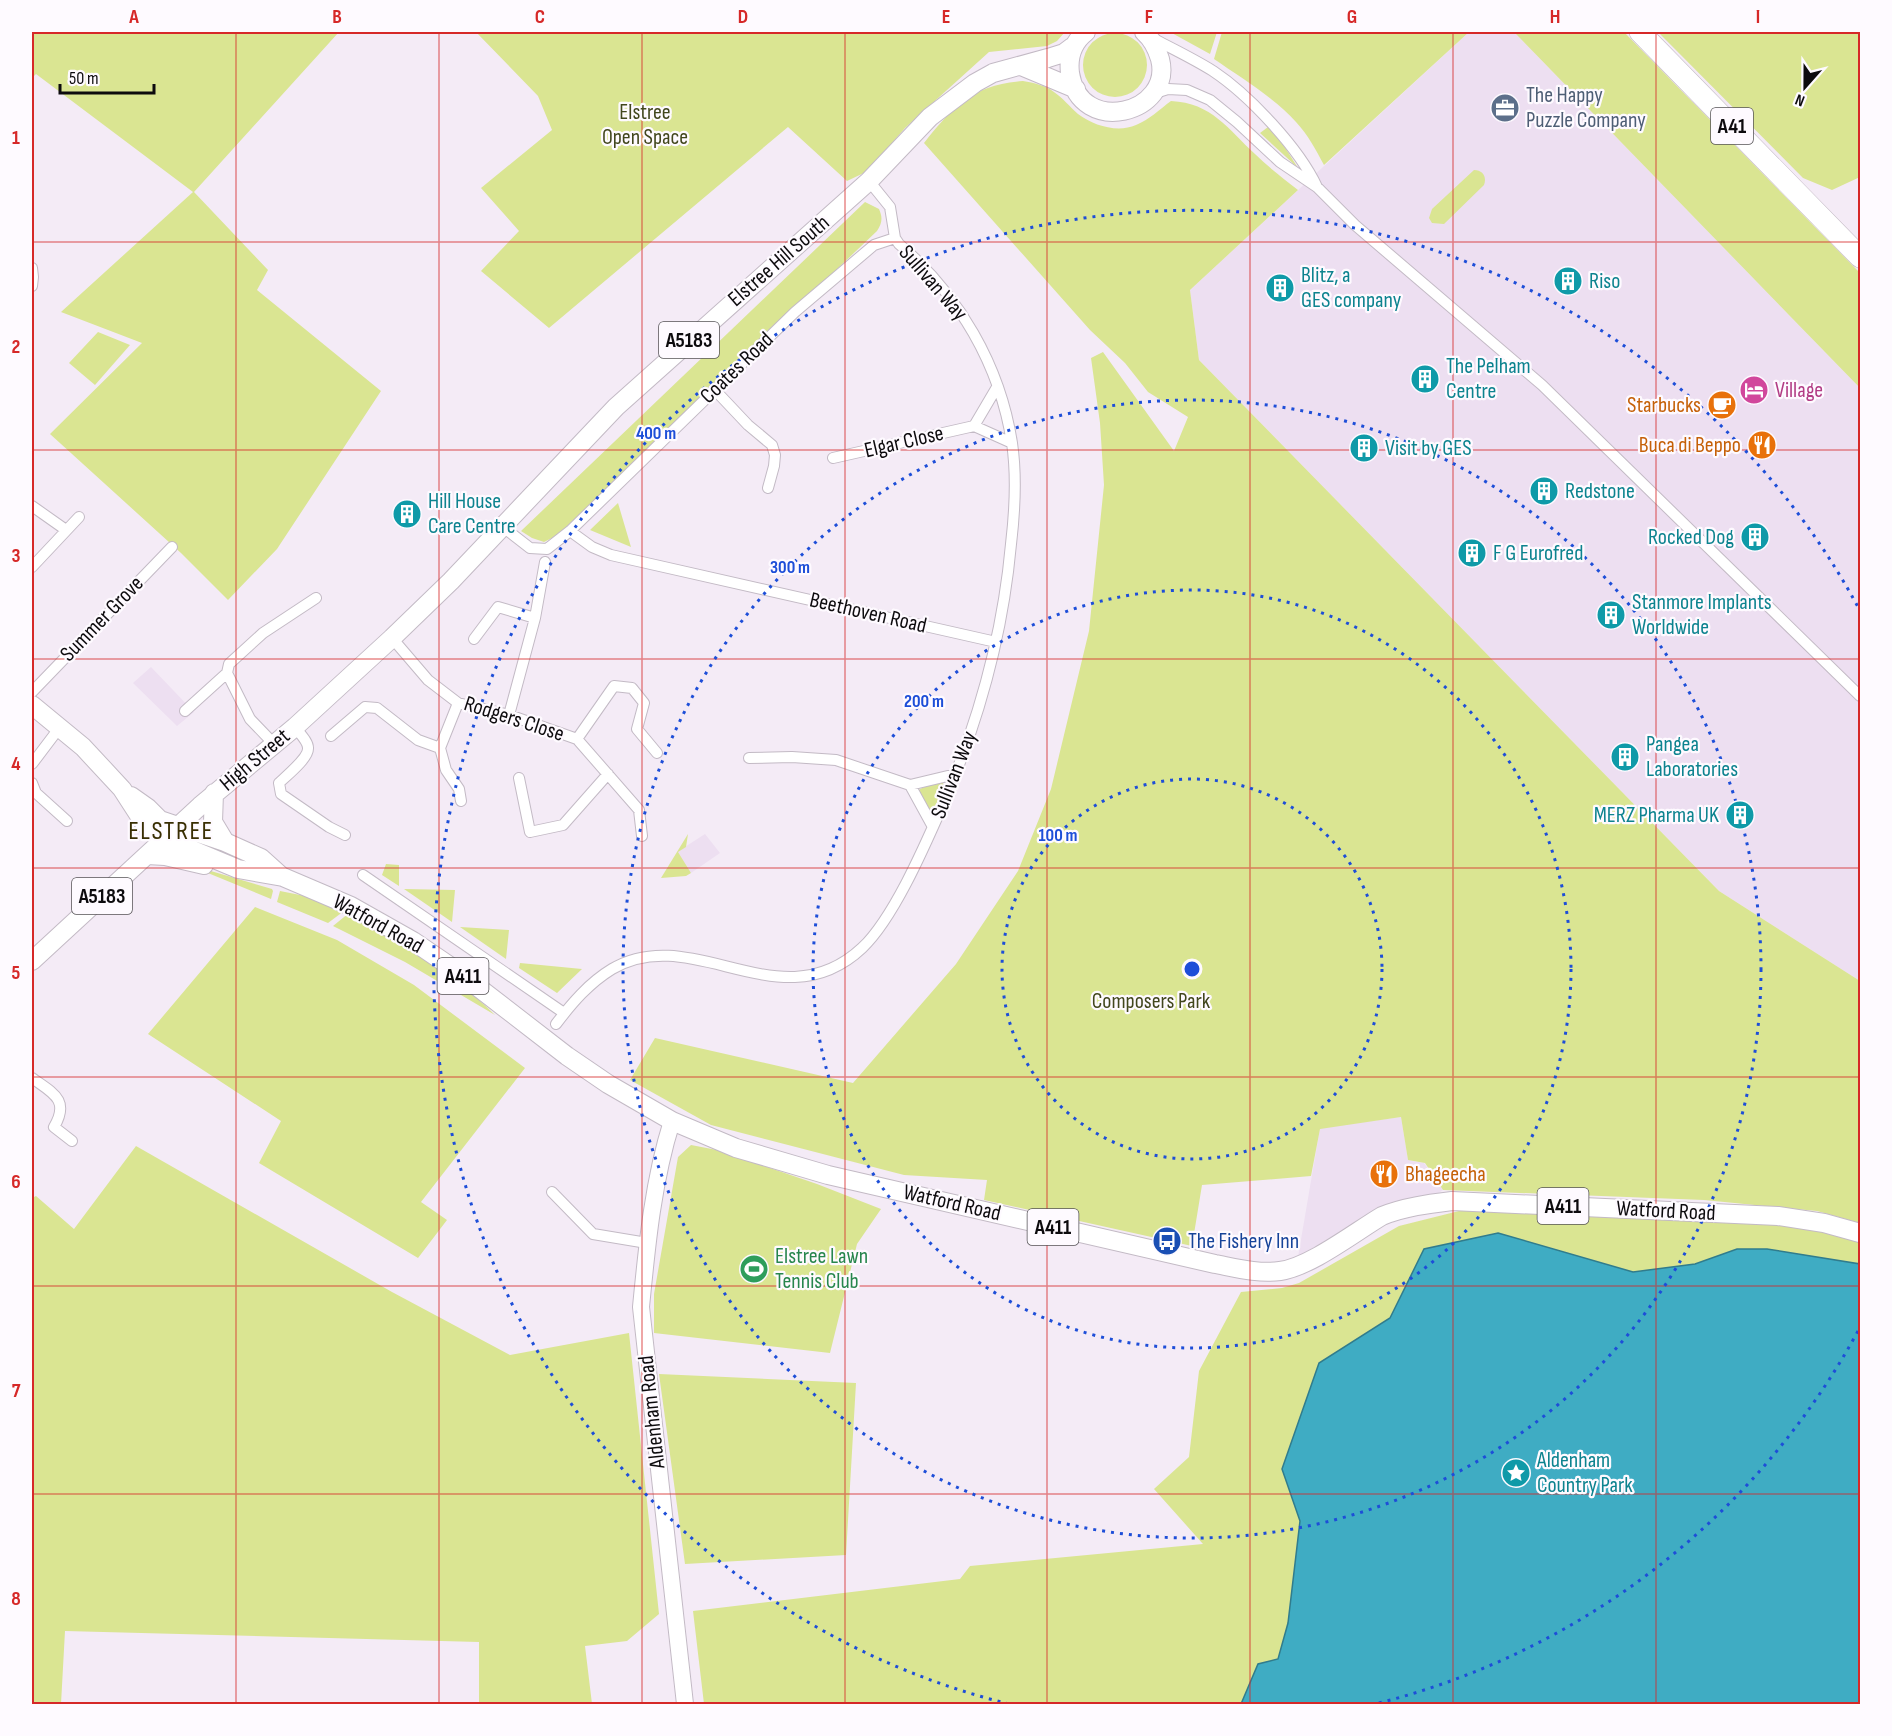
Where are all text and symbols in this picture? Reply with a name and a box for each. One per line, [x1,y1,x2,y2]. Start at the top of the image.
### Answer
text: A [128,5,139,29]
text: B [332,5,342,29]
text: C [535,5,545,29]
text: D [738,5,748,29]
text: E [942,5,950,29]
text: F [1145,5,1153,29]
text: G [1347,5,1357,29]
text: H [1550,5,1560,29]
text: I [1756,5,1760,29]
scale bar [60,57,154,95]
north arrow [1775,57,1835,117]
text: 50 m [69,68,99,89]
place label: The Happy Puzzle Company [1526,82,1646,134]
text: N [1793,89,1808,110]
office icon: The Happy Puzzle Company [1489,92,1521,124]
park label: Elstree Open Space [602,99,688,151]
road number: A41 [1711,108,1753,144]
text: 1 [12,126,20,150]
street label: Elstree Hill South [723,210,835,312]
street label: Sullivan Way [893,240,974,327]
place label: Blitz, a GES company [1301,262,1402,314]
building icon: Riso [1552,265,1584,297]
place label: Riso [1589,268,1620,295]
building icon: Blitz, a GES company [1264,272,1296,304]
road number: A5183 [659,322,719,358]
street label: Coates Road [695,327,779,409]
text: 2 [12,335,20,359]
place label: The Pelham Centre [1446,353,1531,405]
building icon: The Pelham Centre [1409,363,1441,395]
hotel icon: Village [1738,374,1770,406]
place label: Village [1775,377,1823,404]
cafe icon: Starbucks [1706,389,1738,421]
place label: Starbucks [1627,392,1701,419]
street label: Elgar Close [862,420,946,464]
text: 400 m [636,423,676,444]
restaurant icon: Buca di Beppo [1746,429,1778,461]
building icon: Visit by GES [1348,432,1380,464]
place label: Buca di Beppo [1639,432,1741,459]
place label: Visit by GES [1385,435,1472,462]
building icon: Redstone [1528,475,1560,507]
place label: Redstone [1565,478,1635,505]
place label: Hill House Care Centre [428,488,515,540]
building icon: Hill House Care Centre [391,498,423,530]
building icon: Rocked Dog [1739,521,1771,553]
place label: Rocked Dog [1648,524,1734,551]
building icon: F G Eurofred [1456,537,1488,569]
place label: F G Eurofred [1493,540,1583,567]
text: 3 [12,544,21,568]
text: 300 m [770,557,810,578]
street label: Summer Grove [55,571,149,667]
street label: Beethoven Road [807,586,929,640]
place label: Stanmore Implants Worldwide [1632,589,1772,641]
building icon: Stanmore Implants Worldwide [1595,599,1627,631]
street label: Rodgers Close [460,690,568,748]
text: 200 m [904,691,944,712]
street label: High Street [214,723,296,797]
street label: Sullivan Way [925,727,983,823]
place label: Pangea Laboratories [1646,731,1738,783]
building icon: Pangea Laboratories [1609,741,1641,773]
text: 4 [11,752,21,776]
building icon: MERZ Pharma UK [1724,799,1756,831]
place label: MERZ Pharma UK [1594,802,1719,829]
district label: ELSTREE [128,816,214,847]
text: 100 m [1039,825,1078,846]
road number: A5183 [72,878,132,914]
street label: Watford Road [328,888,428,960]
road number: A411 [438,958,488,994]
centre of rings [1182,959,1202,979]
text: 5 [12,961,21,985]
park label: Composers Park [1092,988,1211,1015]
restaurant icon: Bhageecha [1368,1158,1400,1190]
place label: Bhageecha [1405,1161,1486,1188]
text: 6 [11,1170,21,1194]
street label: Watford Road [901,1179,1003,1227]
road number: A411 [1538,1188,1588,1224]
street label: Watford Road [1616,1195,1716,1227]
road number: A411 [1028,1209,1078,1245]
bus stop icon: The Fishery Inn [1151,1225,1183,1257]
place label: The Fishery Inn [1188,1228,1299,1255]
place label: Elstree Lawn Tennis Club [775,1243,868,1295]
sports icon: Elstree Lawn Tennis Club [738,1253,770,1285]
street label: Aldenham Road [633,1354,671,1471]
text: 7 [12,1379,21,1403]
place label: Aldenham Country Park [1536,1447,1633,1499]
place icon: Aldenham Country Park [1500,1457,1532,1489]
text: 8 [11,1587,21,1611]

